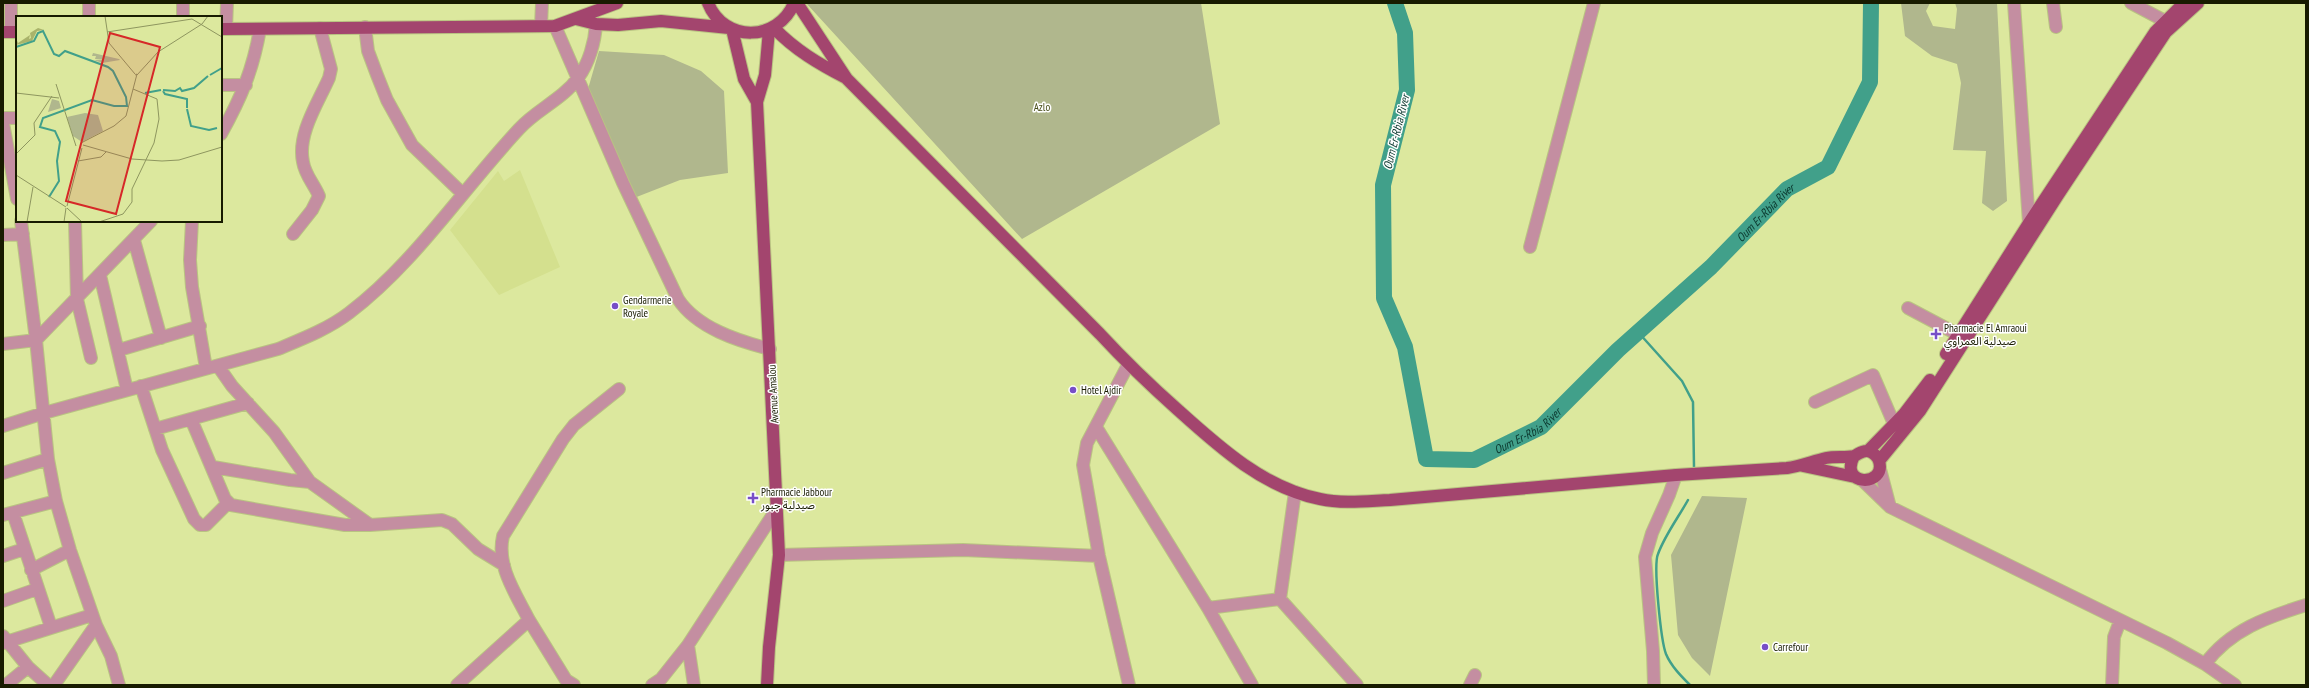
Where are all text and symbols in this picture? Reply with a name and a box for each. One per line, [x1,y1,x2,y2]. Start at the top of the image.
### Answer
inset map [16,16,222,222]
water label: Oum Er-Rbia River [1379,92,1413,171]
park label: Azlo [1034,100,1050,114]
water label: Oum Er-Rbia River [1733,179,1797,245]
place label: Gendarmerie Royale [623,293,672,320]
marker: Gendarmerie Royale [610,301,620,311]
place label: Pharmacie El Amraoui صيدلية العمراوي [1944,321,2027,351]
marker: Pharmacie El Amraoui صيدلية العمراوي [1931,329,1941,339]
street label: Avenue Amalou [764,364,782,424]
place label: Hotel Ajdir [1081,383,1121,397]
marker: Hotel Ajdir [1068,385,1078,395]
water label: Oum Er-Rbia River [1491,403,1565,457]
place label: Pharmacie Jabbour صيدلية جبور [760,485,832,512]
marker: Pharmacie Jabbour صيدلية جبور [748,493,758,503]
place label: Carrefour [1773,640,1808,654]
marker: Carrefour [1760,642,1770,652]

